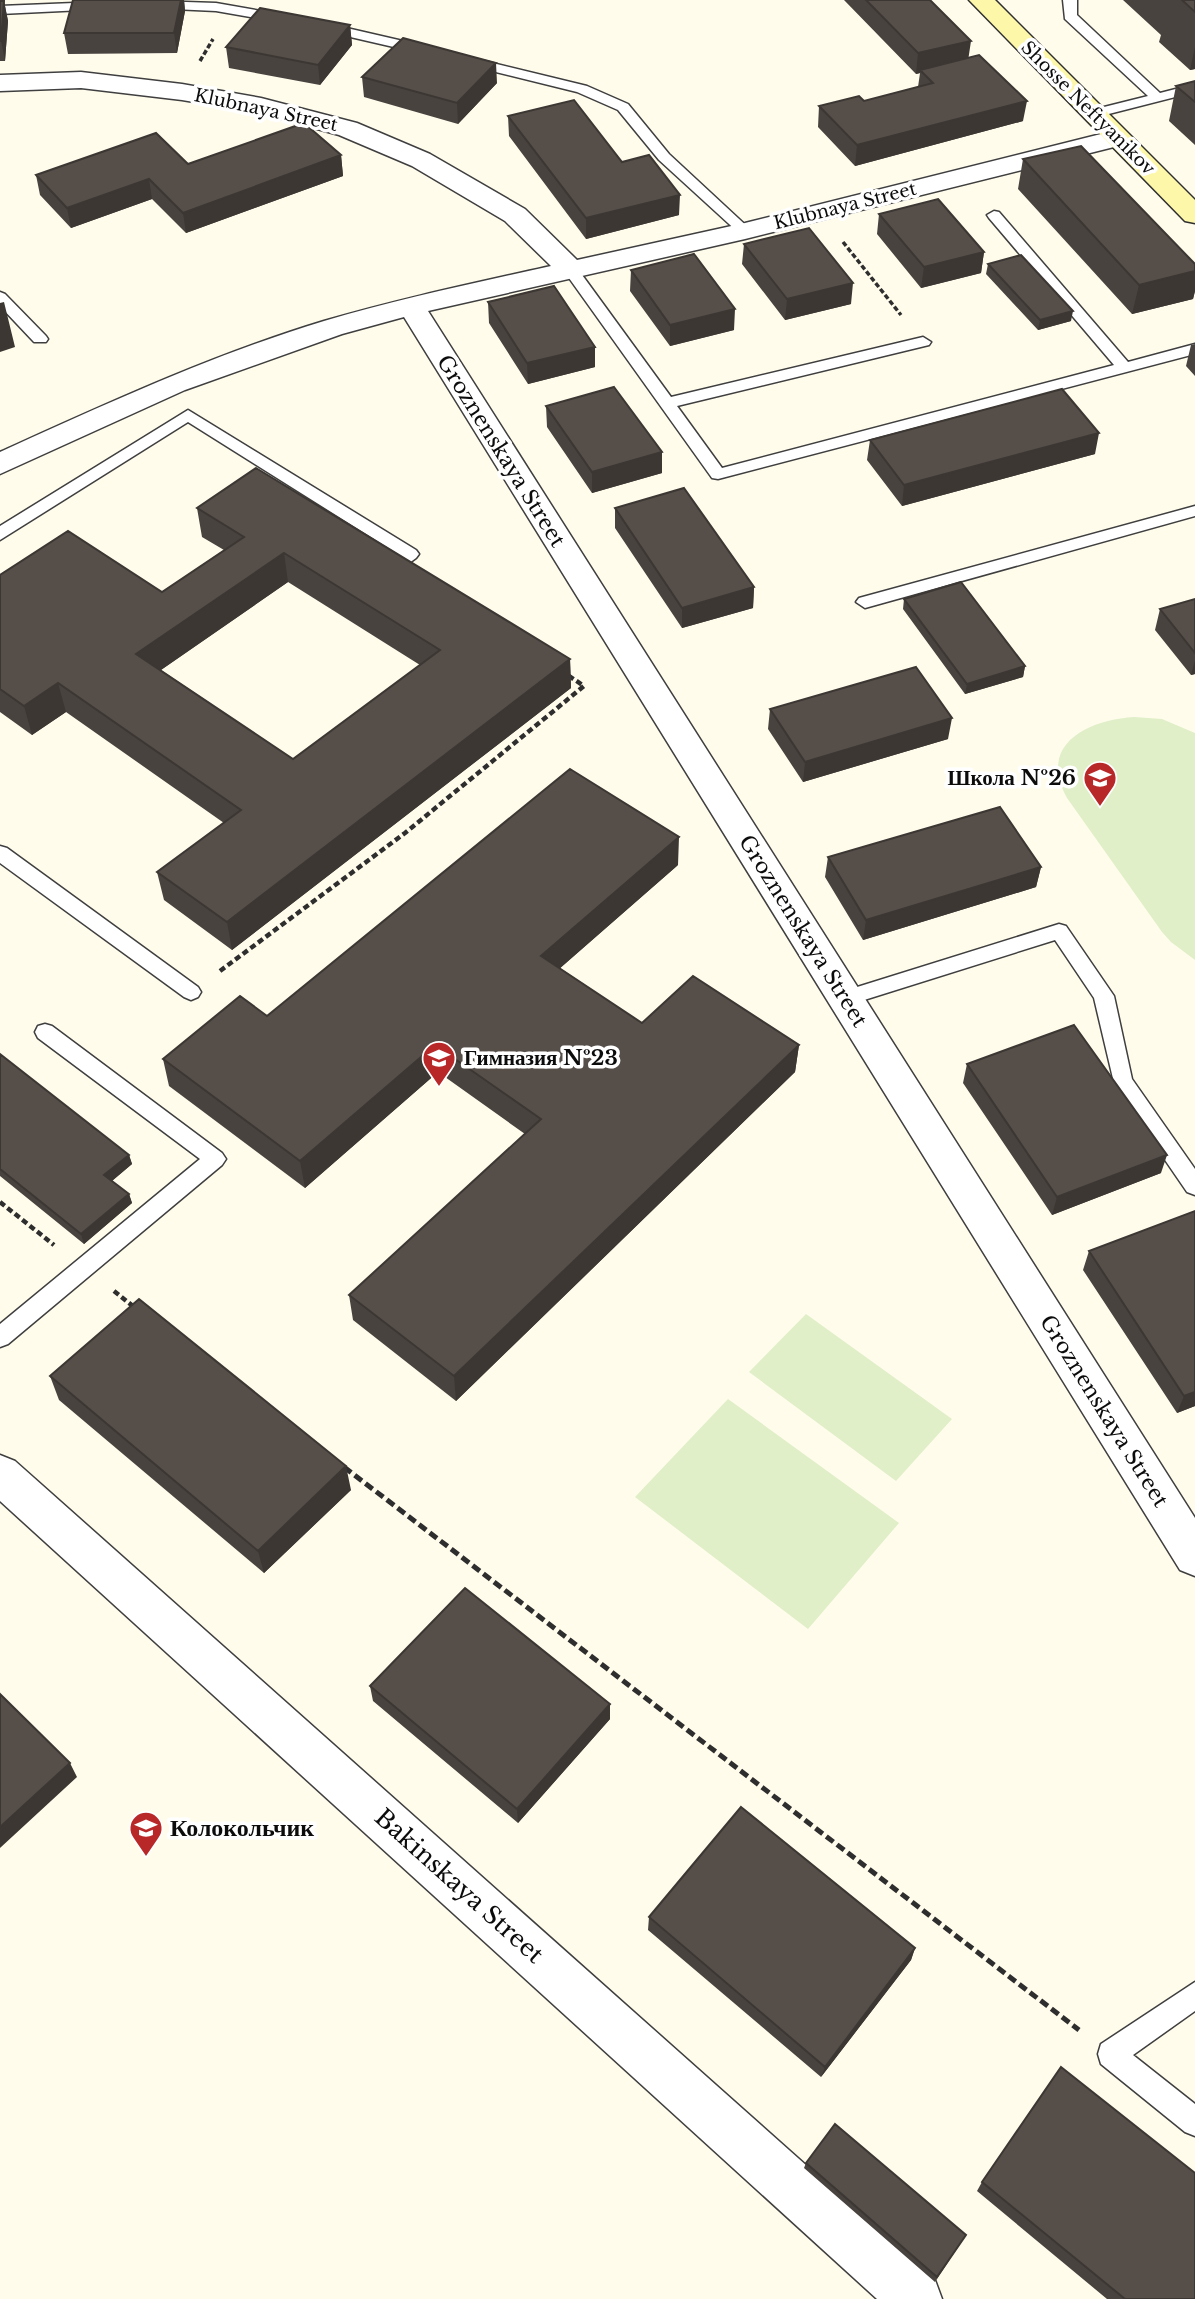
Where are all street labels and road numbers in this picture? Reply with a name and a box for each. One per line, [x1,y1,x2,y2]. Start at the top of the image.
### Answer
street label: Shosse Neftyanikov [1016,36,1160,180]
street label: Klubnaya Street [192,84,340,136]
street label: Klubnaya Street [771,178,919,234]
street label: Groznenskaya Street [431,350,571,552]
street label: Groznenskaya Street [733,830,873,1032]
street label: Groznenskaya Street [1034,1310,1174,1512]
street label: Bakinskaya Street [369,1802,550,1969]

